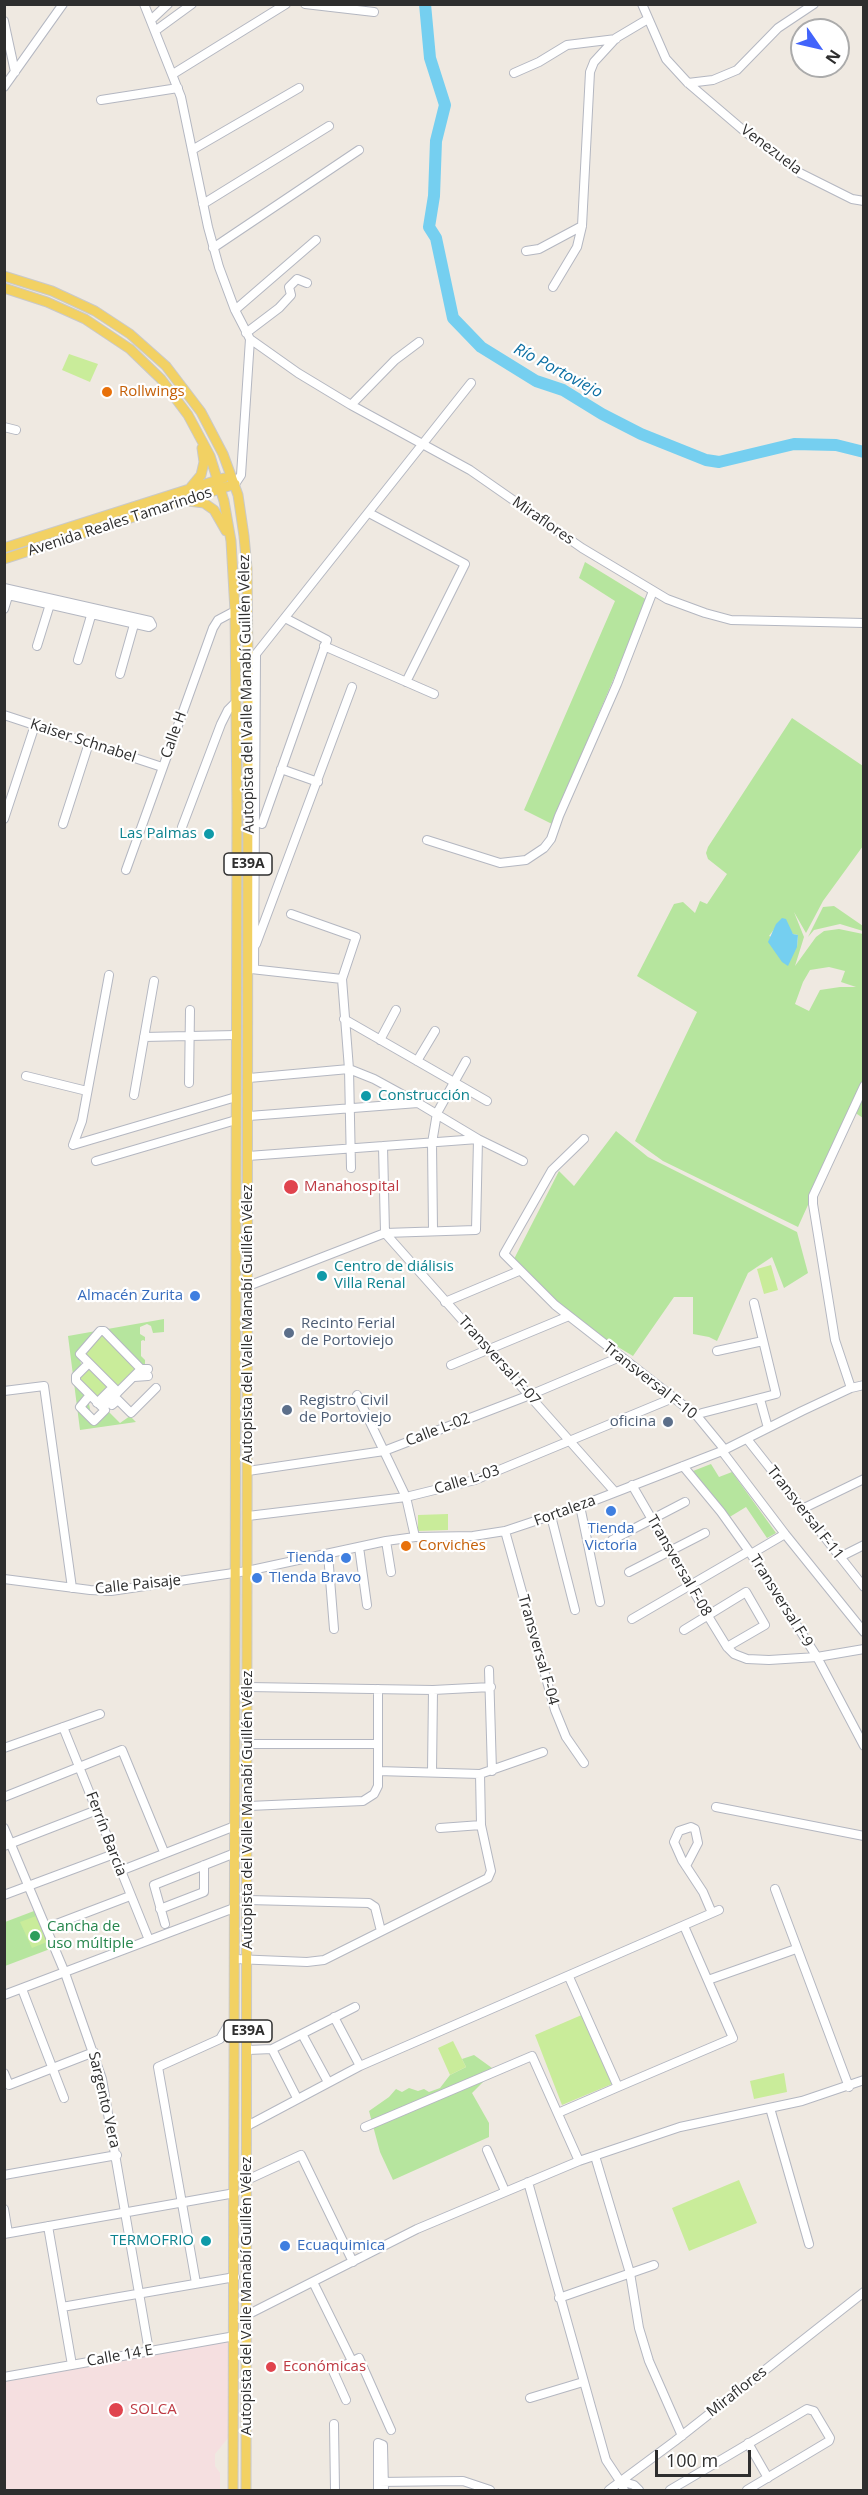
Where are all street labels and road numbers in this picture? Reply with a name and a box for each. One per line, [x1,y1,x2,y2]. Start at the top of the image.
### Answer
street label: Venezuela [737,121,805,179]
street label: Avenida Reales Tamarindos [26,484,214,560]
street label: Miraflores [509,493,577,549]
street label: Autopista del Valle Manabí Guillén Vélez [236,554,258,834]
street label: Calle H [157,709,191,761]
street label: Kaiser Schnabel [28,715,138,767]
road number: E39A [224,853,272,875]
street label: Autopista del Valle Manabí Guillén Vélez [239,1184,257,1464]
street label: Transversal F-07 [454,1313,544,1409]
street label: Transversal F-10 [600,1339,700,1423]
street label: Calle L-02 [403,1410,473,1450]
street label: Calle L-03 [432,1462,502,1498]
street label: Transversal F-11 [763,1463,847,1563]
street label: Fortaleza [532,1492,598,1530]
street label: Transversal F-08 [643,1512,715,1620]
street label: Transversal F-9 [745,1552,817,1650]
street label: Calle Paisaje [94,1572,182,1598]
street label: Transversal F-04 [514,1593,562,1707]
street label: Autopista del Valle Manabí Guillén Vélez [239,1670,257,1950]
street label: Ferrín Barcia [82,1789,130,1879]
road number: E39A [224,2020,272,2042]
street label: Sargento Vera [84,2050,124,2150]
street label: Autopista del Valle Manabí Guillén Vélez [238,2156,256,2436]
street label: Calle 14 E [85,2341,155,2371]
street label: Miraflores [703,2363,771,2421]

